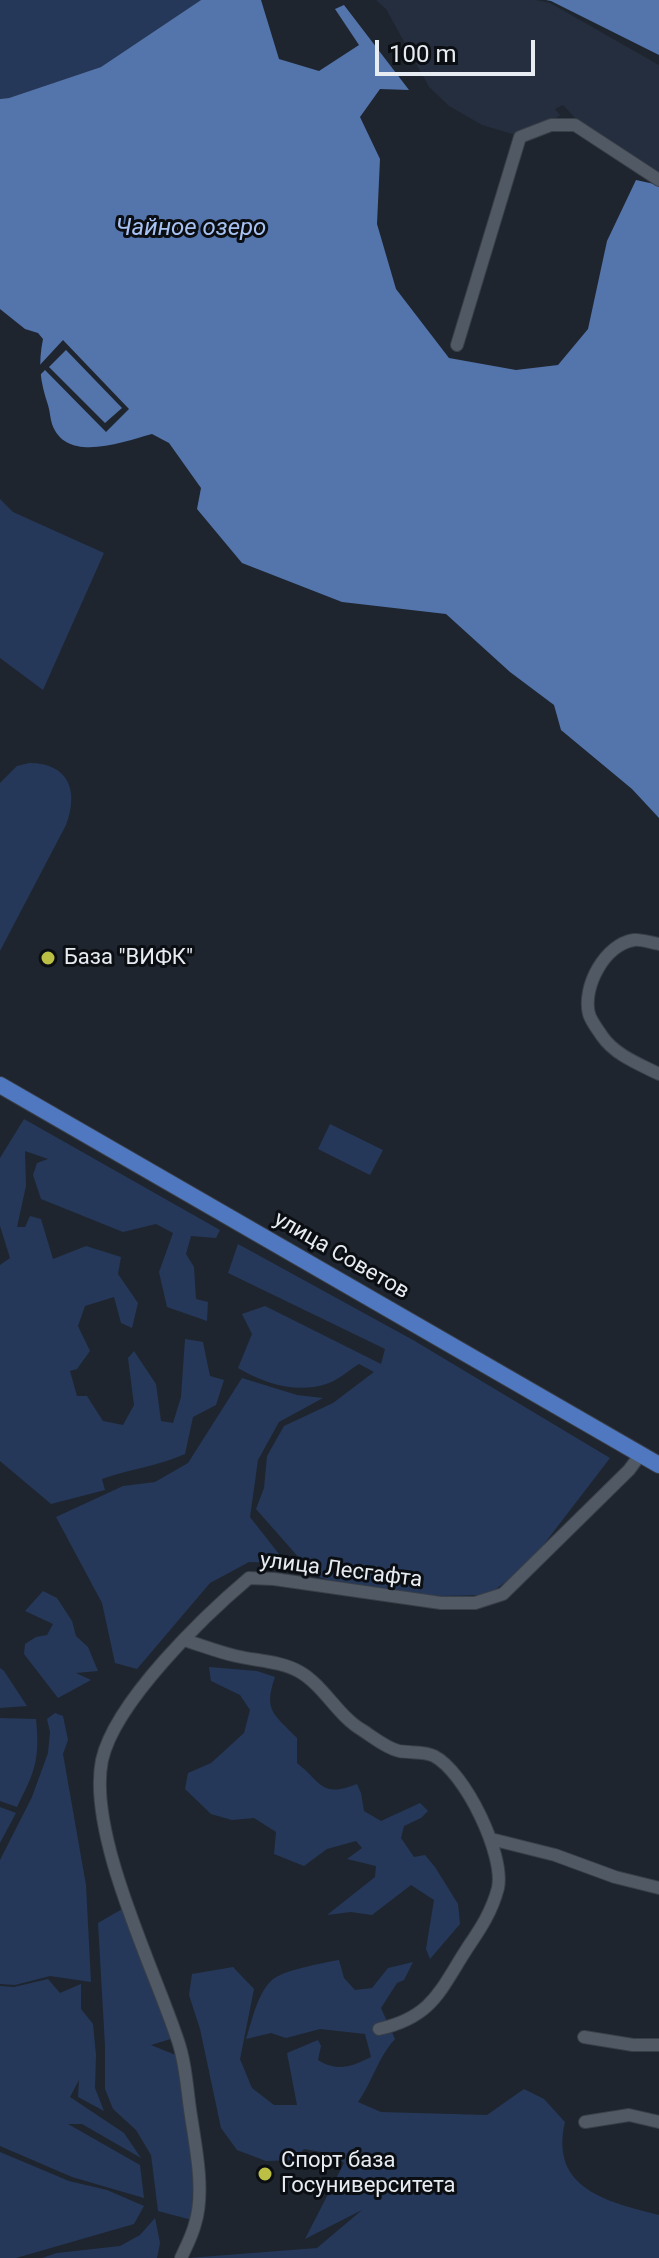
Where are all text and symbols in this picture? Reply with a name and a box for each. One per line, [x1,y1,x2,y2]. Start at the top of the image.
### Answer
scale bar [379,24,539,74]
text: 100 m [389,40,456,68]
water label: Чайное озеро [116,215,266,243]
place label: База "ВИФК" [64,945,193,971]
marker: База "ВИФК" [39,949,57,967]
street label: улица Советов [269,1207,413,1305]
street label: улица Лесгафта [258,1548,424,1594]
place label: Спорт база Госуниверситета [281,2148,456,2200]
marker: Спорт база Госуниверситета [256,2165,274,2183]

